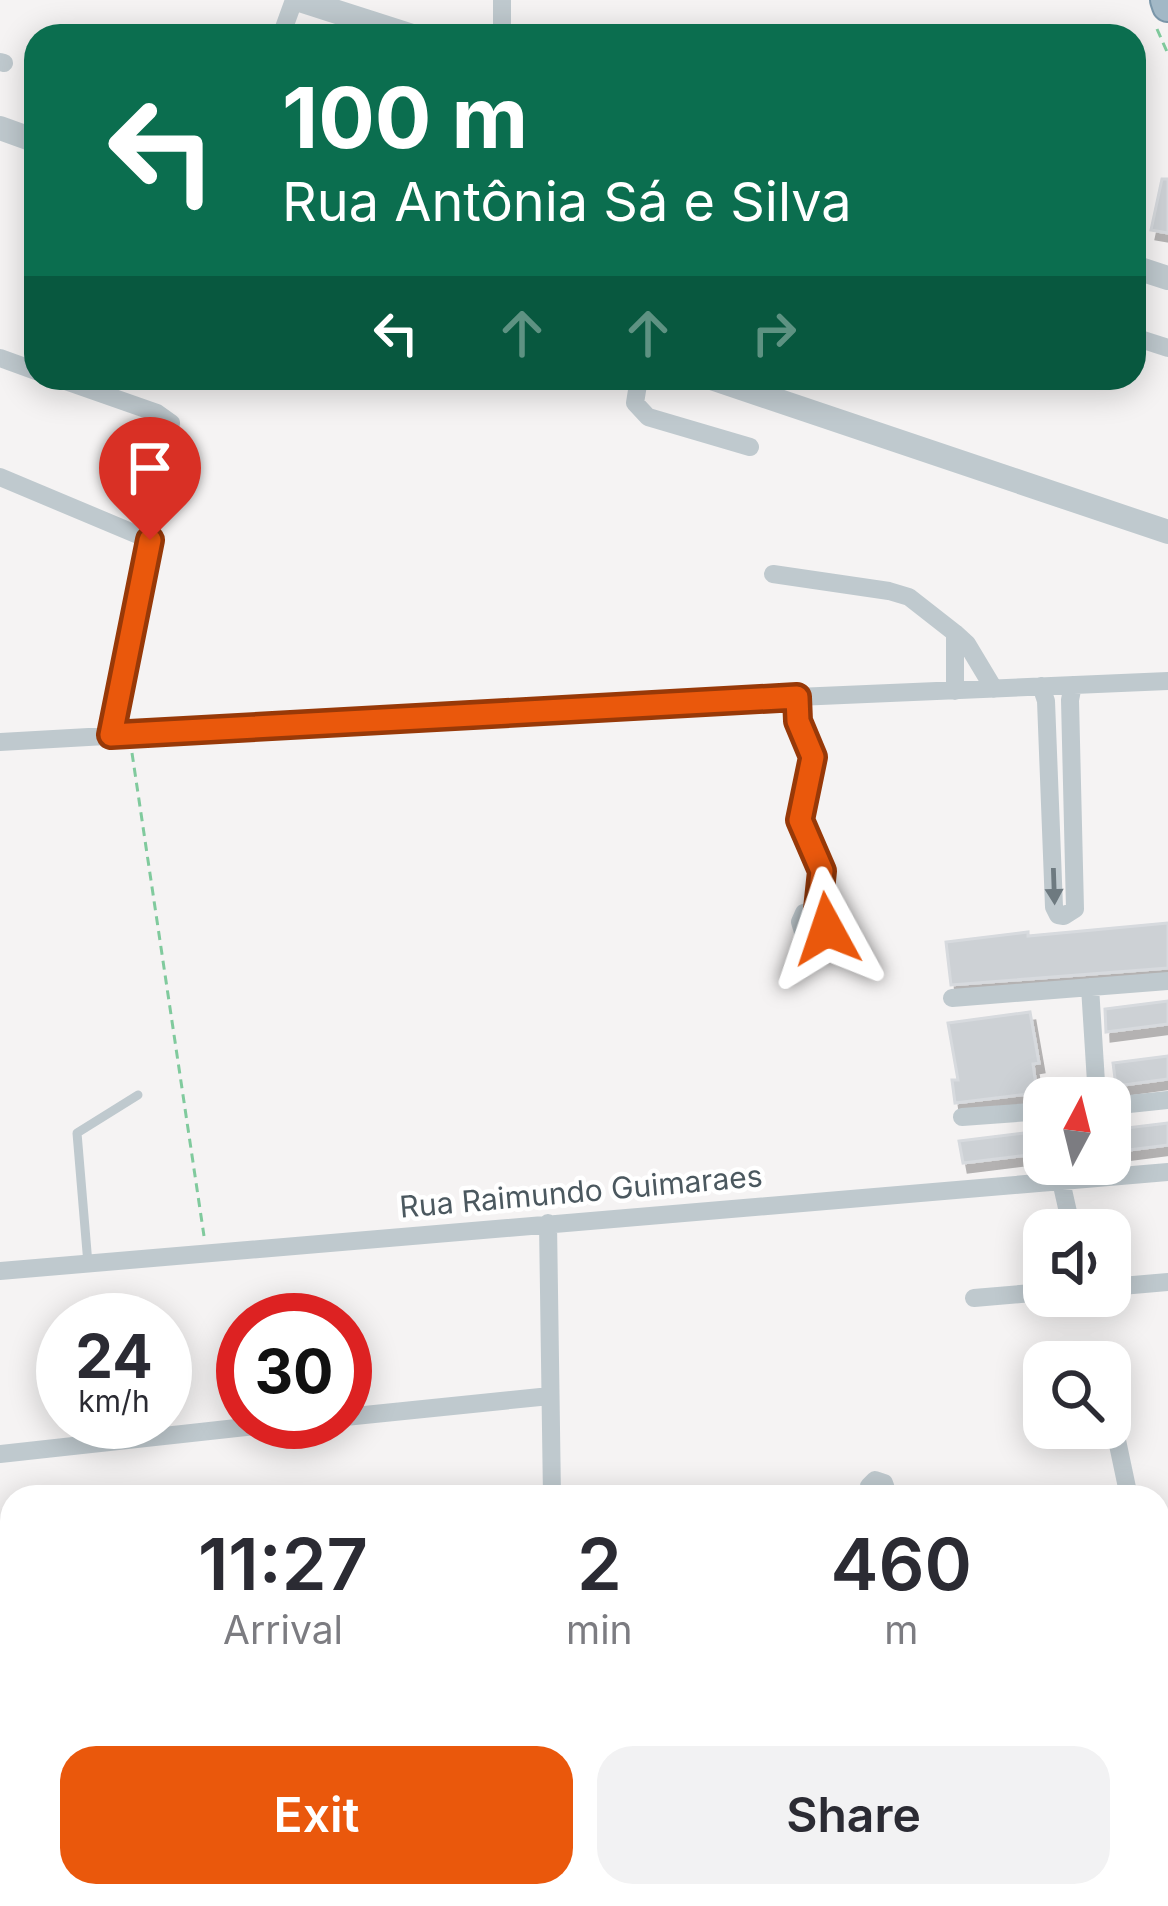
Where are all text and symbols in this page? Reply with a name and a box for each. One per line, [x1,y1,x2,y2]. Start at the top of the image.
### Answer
text: 100 m [282,67,528,168]
icon: left [84,72,240,228]
text: Rua Antônia Sá e Silva [282,169,852,234]
icon: left [363,300,429,366]
icon: ahead [489,300,555,366]
icon: ahead [615,300,681,366]
icon: right [741,300,807,366]
pin [99,417,201,540]
icon: arrive [117,435,183,501]
position arrow [764,866,890,992]
one-way arrow [1044,868,1063,906]
north arrow [1023,1077,1131,1185]
map controls [1023,1077,1131,1449]
street label: Rua Raimundo Guimaraes [398,1157,764,1225]
button: sound [1023,1209,1131,1317]
speed limit sign: 30 [216,1293,372,1449]
text: 24 [75,1320,153,1392]
button: search [1023,1341,1131,1449]
text: km/h [78,1383,150,1419]
text: 11:27 [198,1520,368,1607]
text: 2 [577,1520,622,1607]
text: 460 [831,1520,972,1607]
text: Arrival [223,1606,343,1653]
text: min [566,1606,633,1653]
text: m [884,1606,918,1653]
button: Exit [60,1746,573,1884]
button: Share [597,1746,1110,1884]

